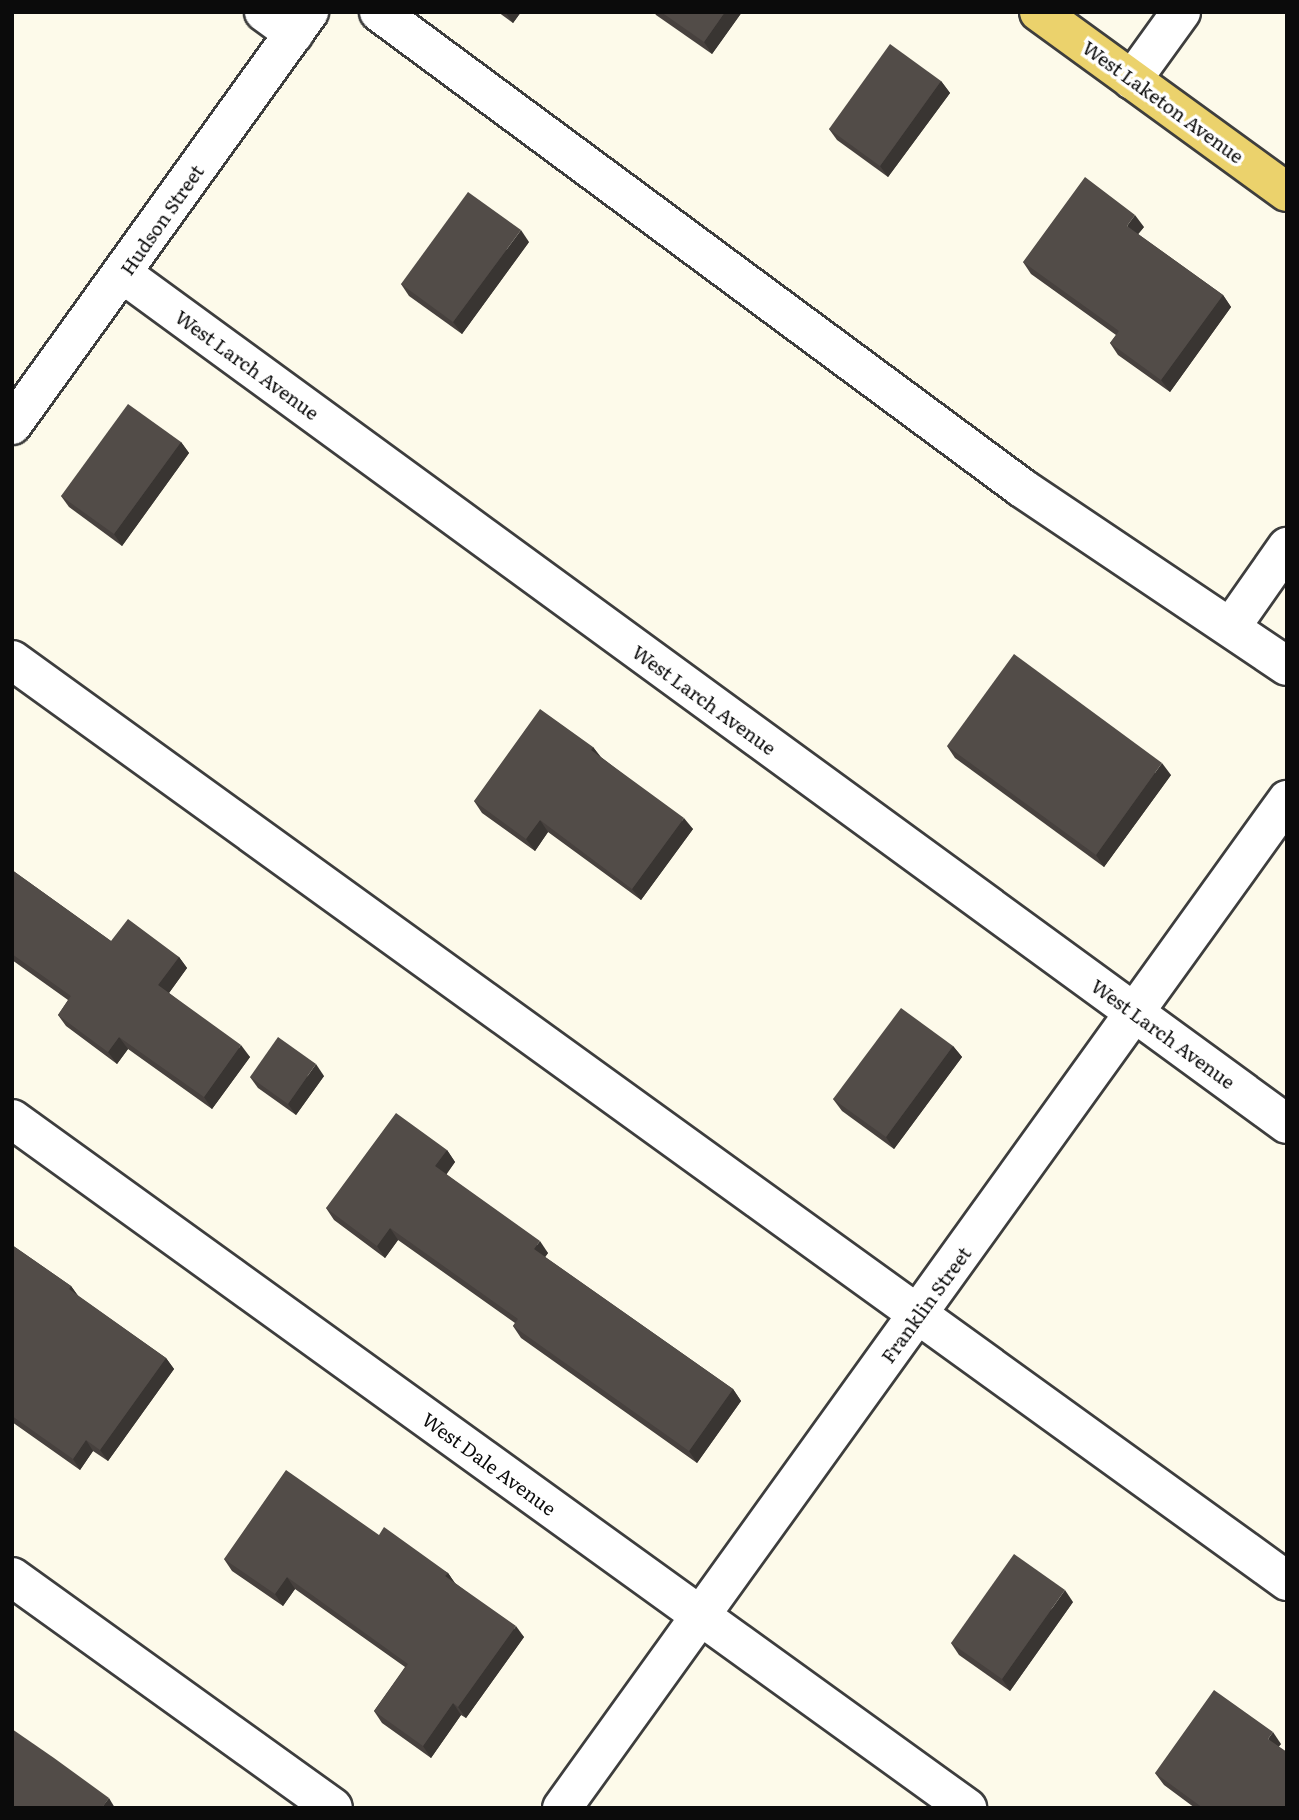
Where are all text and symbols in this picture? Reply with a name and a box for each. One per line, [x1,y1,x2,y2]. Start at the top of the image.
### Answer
street label: West Laketon Avenue [1078,36,1248,168]
street label: Hudson Street [116,160,208,280]
street label: West Larch Avenue [171,305,323,425]
street label: West Larch Avenue [628,640,780,760]
street label: West Larch Avenue [1087,974,1239,1094]
street label: Franklin Street [876,1243,976,1367]
street label: West Dale Avenue [418,1408,560,1520]

